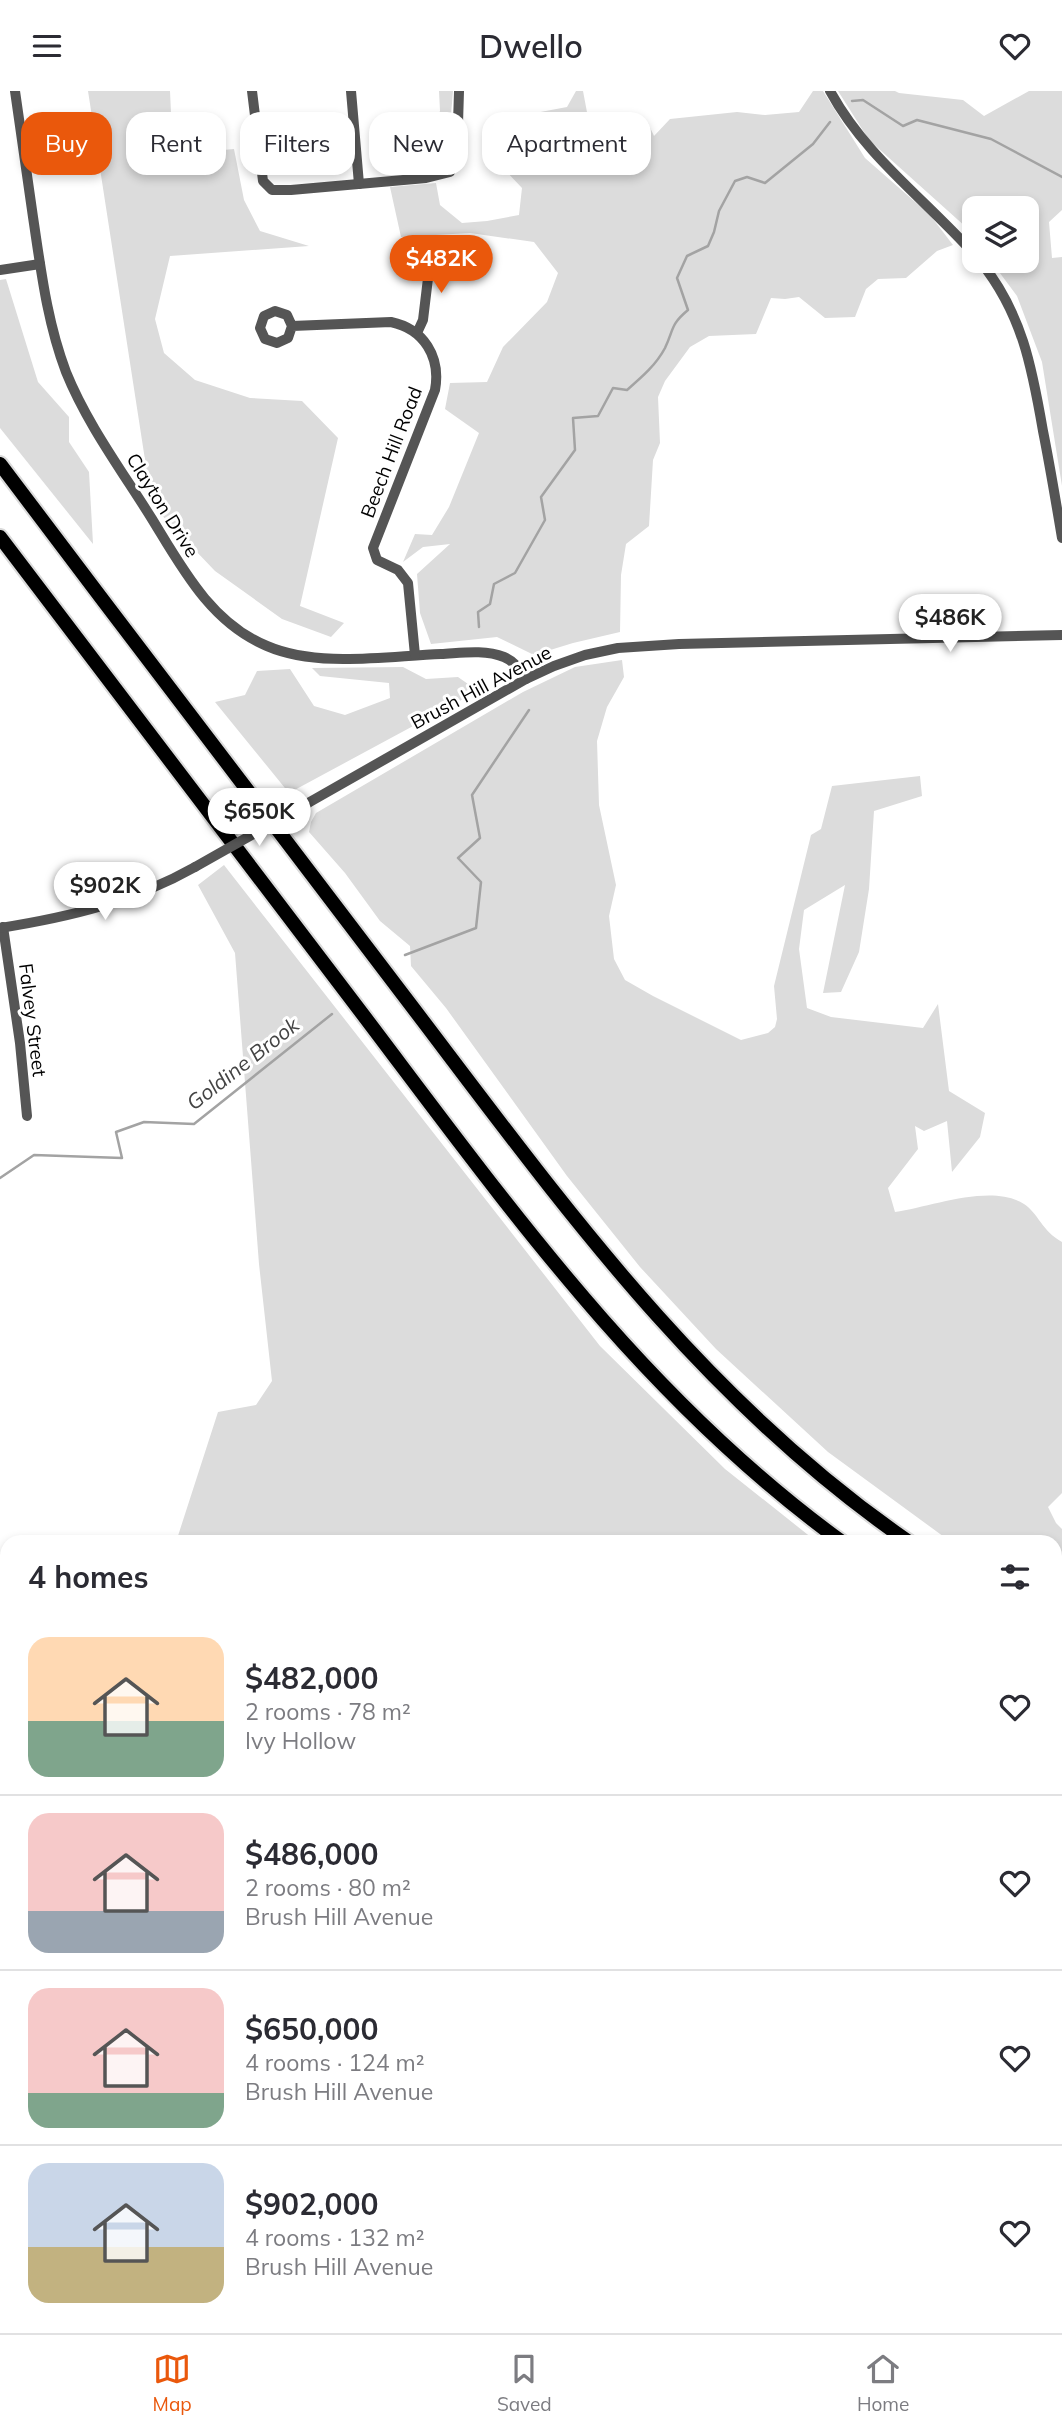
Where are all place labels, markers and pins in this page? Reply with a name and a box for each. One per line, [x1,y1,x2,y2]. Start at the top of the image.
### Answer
pin: $482K [392,235,490,295]
pin: $486K [901,595,999,654]
pin: $650K [210,789,308,848]
pin: $902K [56,863,154,922]

